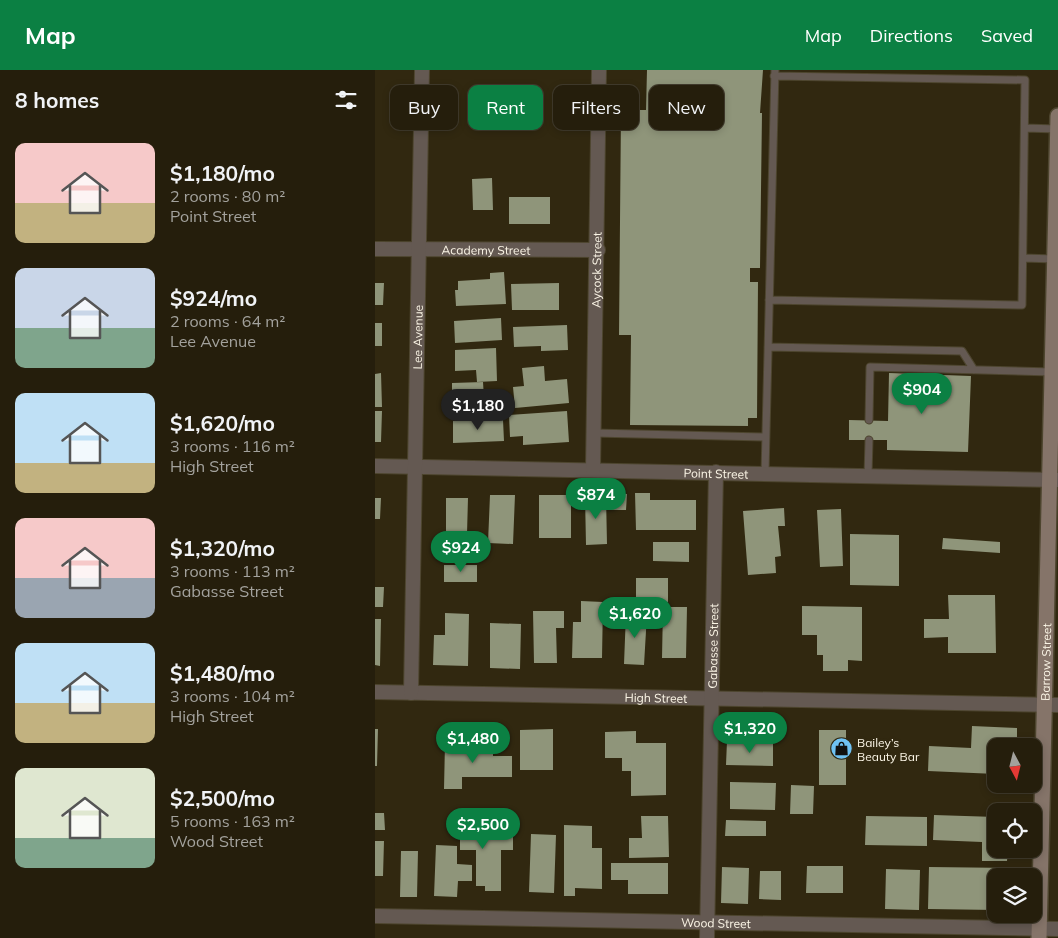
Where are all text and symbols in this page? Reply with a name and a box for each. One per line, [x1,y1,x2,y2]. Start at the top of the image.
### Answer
text: Map [25,20,76,50]
text: Map [805,24,842,47]
text: Directions [870,24,953,47]
text: Saved [981,24,1033,47]
chip: Buy [390,85,458,130]
chip: Rent [468,85,543,130]
chip: Filters [553,85,639,130]
chip: New [649,85,724,130]
icon: filters [332,86,360,114]
text: 8 homes [15,87,99,113]
text: $1,180/mo [170,160,275,186]
icon: home [55,163,115,223]
text: 2 rooms · 80 m² [170,186,285,206]
text: Point Street [170,206,256,226]
street label: Aycock Street [588,232,604,308]
street label: Academy Street [442,242,530,257]
text: $924/mo [170,285,257,311]
icon: home [55,288,115,348]
street label: Lee Avenue [409,305,425,369]
text: 2 rooms · 64 m² [170,311,285,331]
text: Lee Avenue [170,331,256,351]
pin: $904 [892,372,952,415]
text: $904 [903,379,941,399]
pin: $1,180 [437,388,519,431]
text: $1,180 [452,395,504,415]
text: $1,620/mo [170,410,275,436]
icon: home [55,413,115,473]
text: 3 rooms · 116 m² [170,436,295,456]
text: High Street [170,456,254,476]
street label: Point Street [683,465,749,481]
pin: $874 [566,478,626,520]
text: $874 [577,484,615,504]
pin: $924 [431,530,491,573]
text: $1,320/mo [170,535,275,561]
text: $924 [442,537,480,557]
icon: home [55,538,115,598]
text: 3 rooms · 113 m² [170,561,295,581]
text: Gabasse Street [170,581,284,601]
pin: $1,620 [594,596,676,639]
text: $1,620 [609,603,661,623]
street label: Gabasse Street [704,603,721,689]
street label: Barrow Street [1037,623,1054,701]
text: $1,480/mo [170,660,275,686]
icon: home [55,663,115,723]
text: 3 rooms · 104 m² [170,686,295,706]
street label: High Street [624,689,687,705]
text: High Street [170,706,254,726]
pin: $1,320 [709,712,791,754]
text: $1,320 [724,718,776,738]
pin: $1,480 [432,722,514,764]
text: $1,480 [447,728,499,748]
place label: Bailey’s Beauty Bar [857,735,920,764]
shop icon: Bailey’s Beauty Bar [829,737,853,761]
north arrow [987,738,1043,792]
map controls [987,738,1042,923]
text: $2,500/mo [170,785,275,811]
icon: home [55,788,115,848]
button: locate [987,803,1042,858]
pin: $2,500 [442,808,524,850]
text: 5 rooms · 163 m² [170,811,295,831]
text: $2,500 [457,814,509,834]
text: Wood Street [170,831,263,851]
button: layers [987,868,1042,923]
street label: Wood Street [681,914,751,931]

